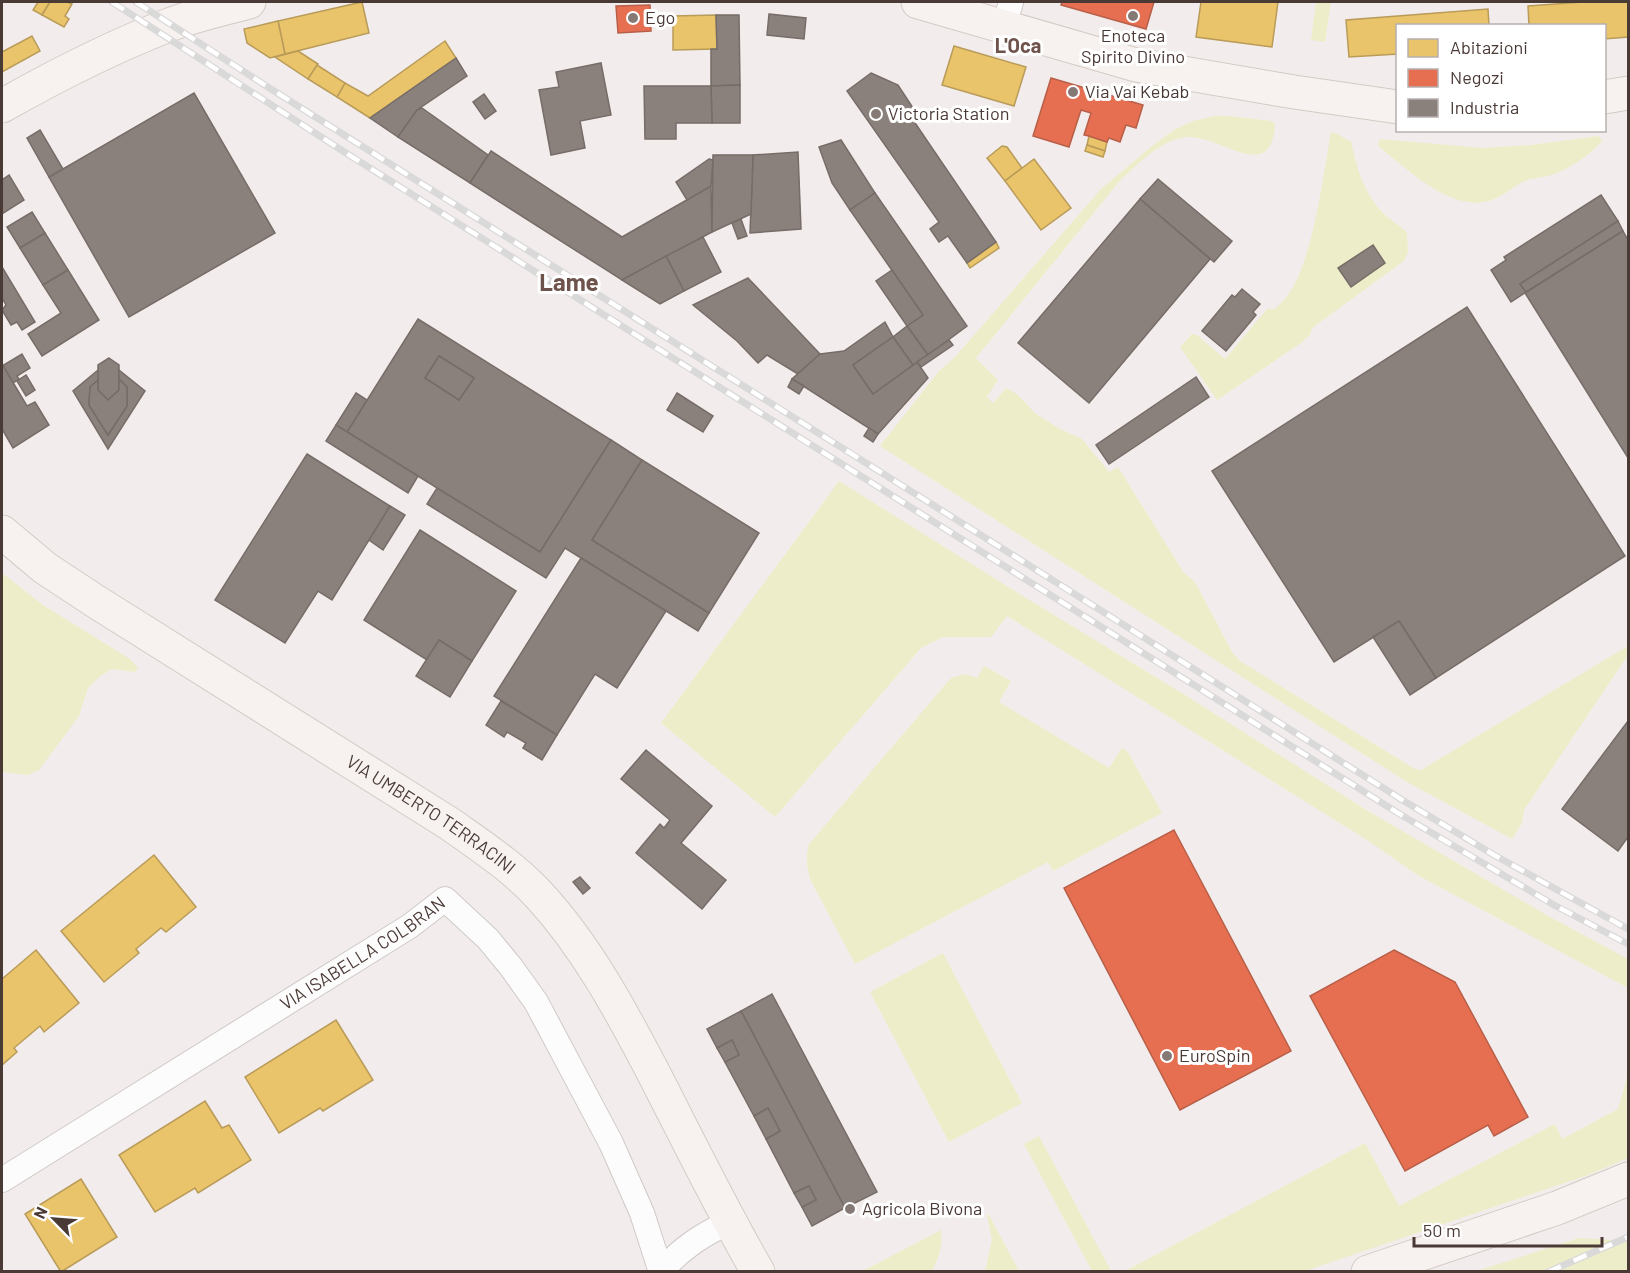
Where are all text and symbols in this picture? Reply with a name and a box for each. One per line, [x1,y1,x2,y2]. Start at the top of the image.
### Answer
place label: Ego [645,6,675,28]
marker: Enoteca Spirito Divino [1126,9,1140,23]
marker: Ego [626,11,640,25]
place label: Enoteca Spirito Divino [1081,24,1185,67]
legend [1396,24,1606,132]
district label: L'Oca [995,33,1041,57]
text: Abitazioni [1450,36,1528,58]
text: Negozi [1450,66,1504,88]
place label: Via Vai Kebab [1085,80,1189,102]
marker: Via Vai Kebab [1066,85,1080,99]
text: Industria [1450,96,1519,118]
place label: Victoria Station [888,102,1009,124]
marker: Victoria Station [869,107,883,121]
district label: Lame [539,267,599,296]
street label: VIA UMBERTO TERRACINI [343,750,521,878]
street label: VIA ISABELLA COLBRAN [276,891,449,1014]
place label: EuroSpin [1179,1044,1251,1066]
marker: EuroSpin [1160,1049,1174,1063]
north arrow [24,1189,84,1249]
place label: Agricola Bivona [862,1197,982,1219]
marker: Agricola Bivona [843,1202,857,1216]
text: N [29,1204,51,1221]
scale bar [1414,1210,1602,1248]
text: 50 m [1423,1219,1461,1241]

